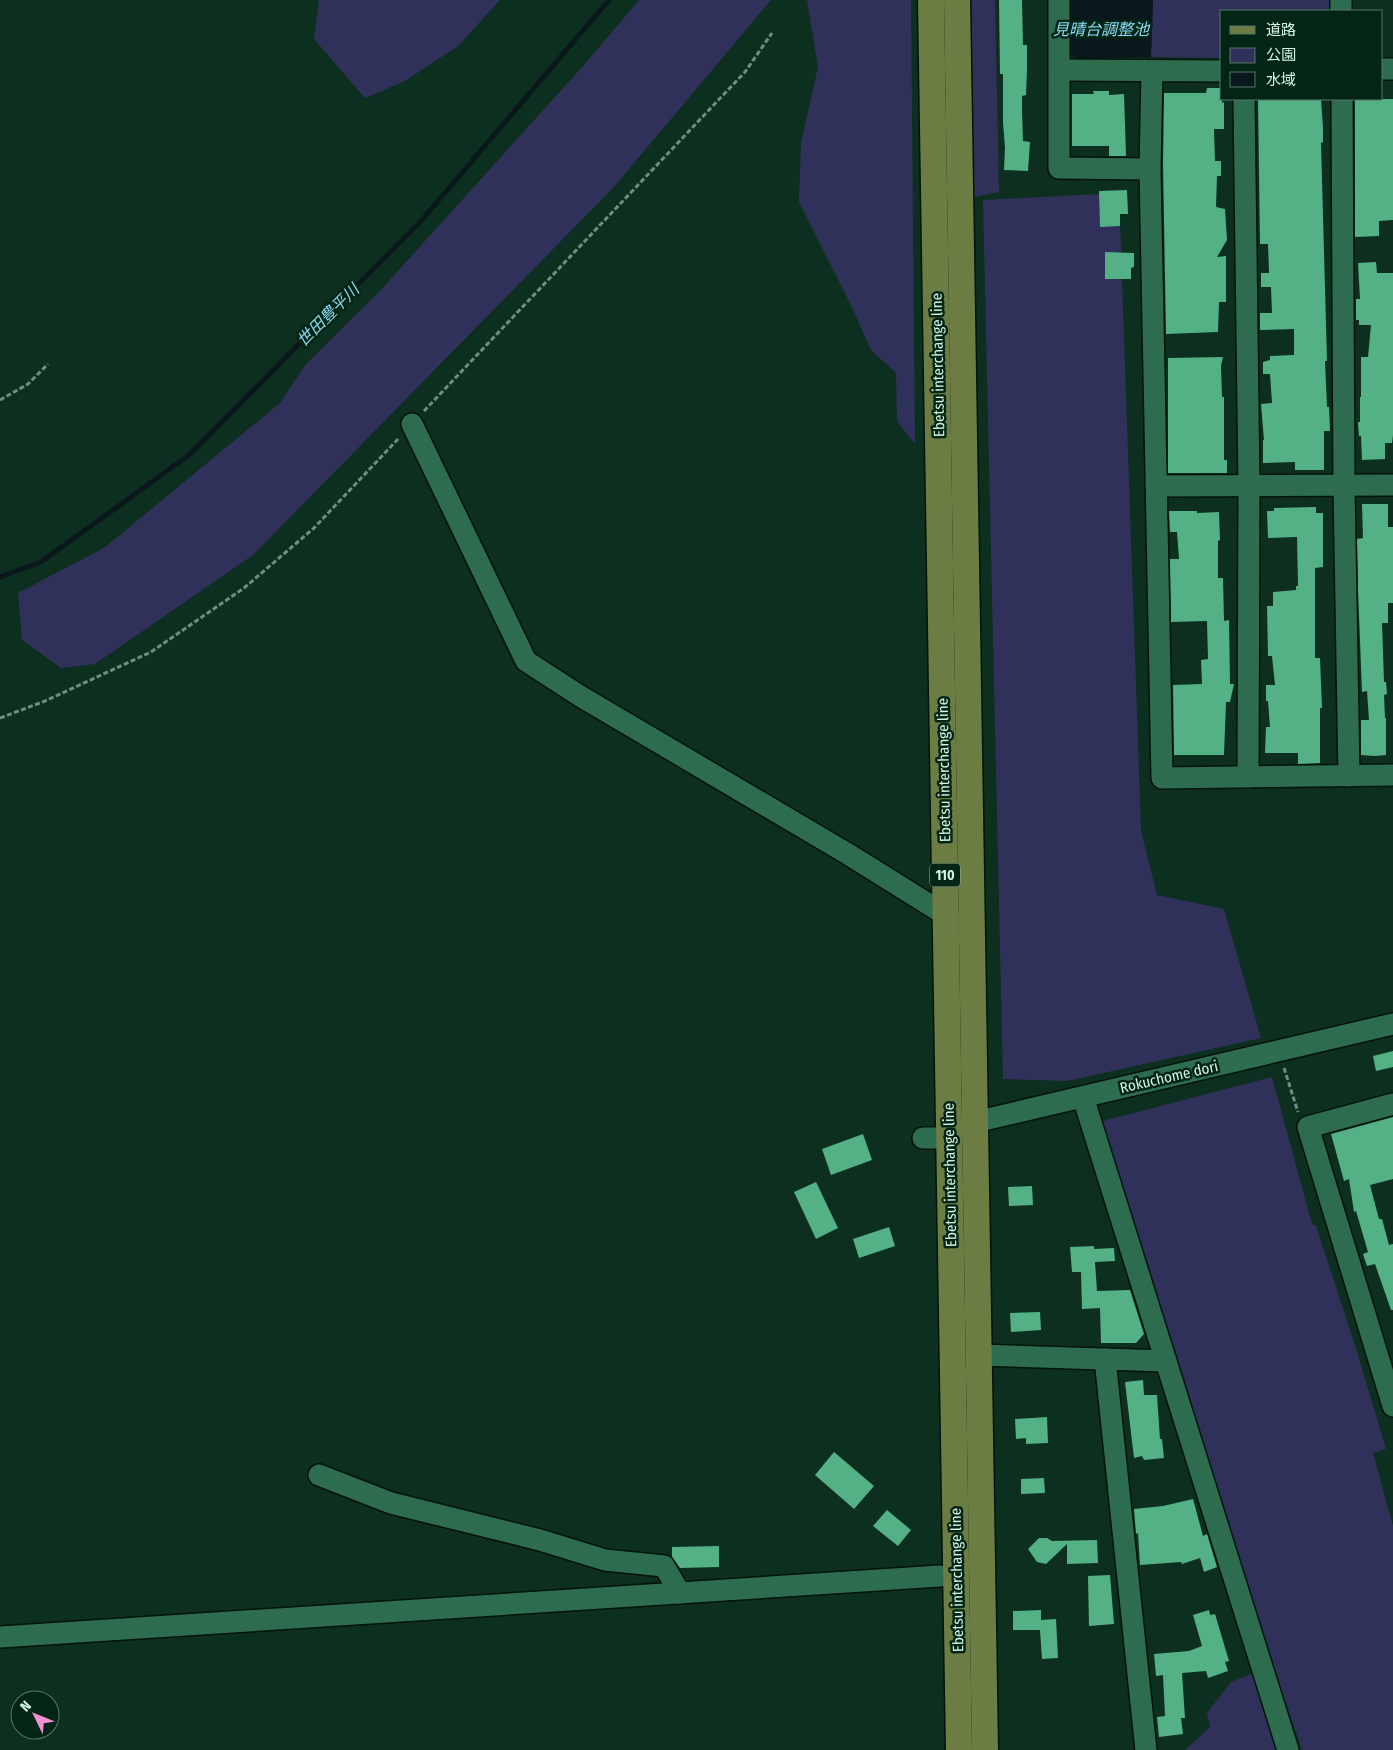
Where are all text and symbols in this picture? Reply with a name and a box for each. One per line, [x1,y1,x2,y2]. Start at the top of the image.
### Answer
legend [1220,10,1383,100]
water label: 見晴台調整池 [1053,20,1151,39]
text: 道路 [1266,21,1296,39]
text: 公園 [1266,46,1296,64]
text: 水域 [1266,71,1296,89]
water label: 世田豊平川 [293,279,364,350]
street label: Ebetsu interchange line [928,293,948,437]
street label: Ebetsu interchange line [934,698,954,842]
road number: 110 [930,864,960,886]
street label: Rokuchome dori [1118,1057,1220,1097]
street label: Ebetsu interchange line [940,1103,960,1247]
street label: Ebetsu interchange line [947,1508,967,1652]
north arrow [10,1690,60,1740]
text: N [17,1698,35,1715]

